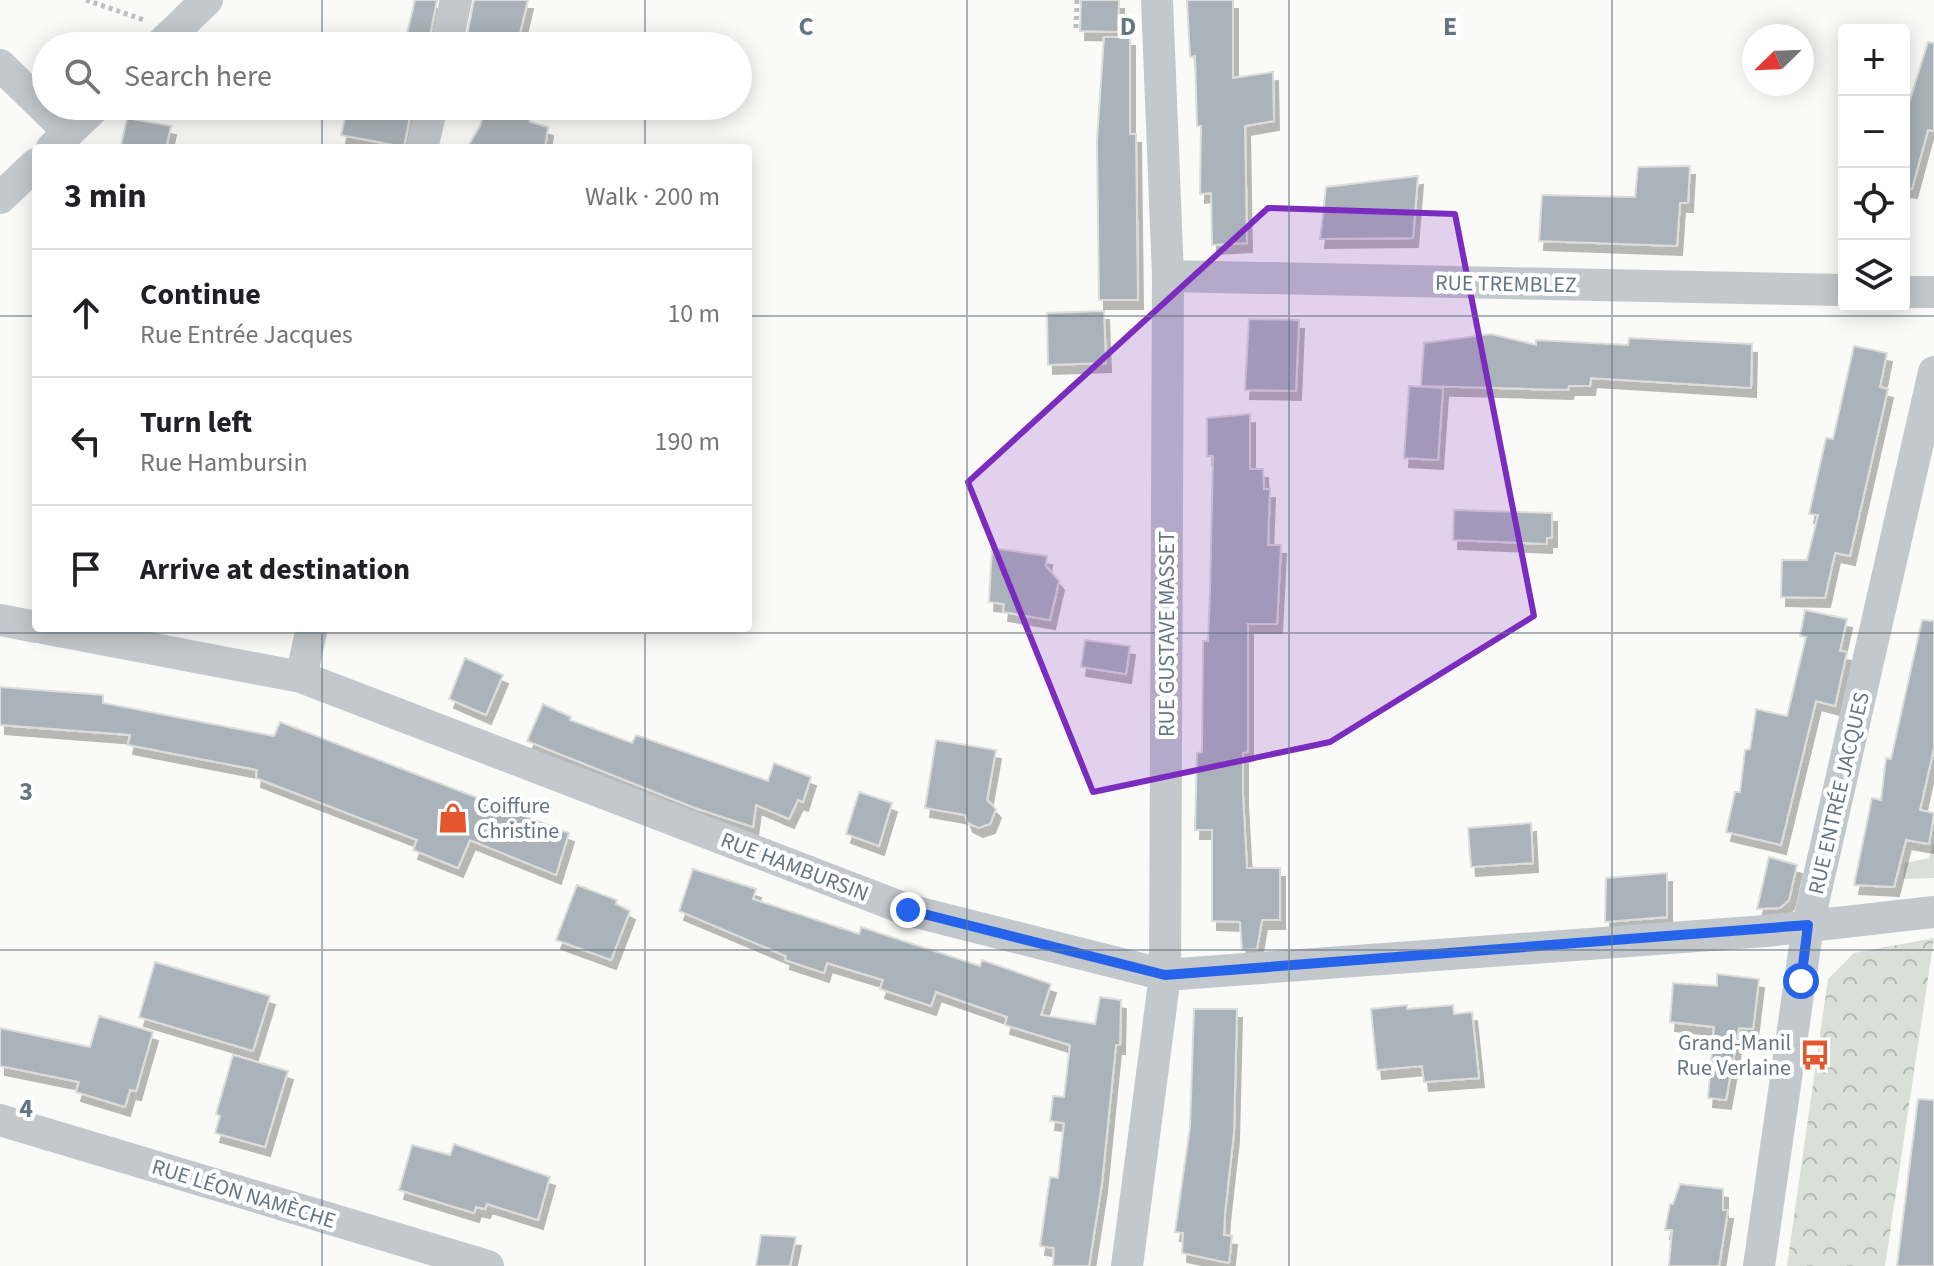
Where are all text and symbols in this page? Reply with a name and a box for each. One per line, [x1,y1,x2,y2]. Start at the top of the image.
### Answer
text: C [798,8,814,45]
text: D [1120,8,1136,45]
text: E [1443,8,1457,45]
north arrow [1742,24,1814,96]
map controls [1838,24,1910,312]
button: + [1838,24,1910,96]
search box [32,32,752,120]
icon: search [60,54,104,98]
text: Search here [124,55,272,98]
button: − [1838,96,1910,168]
button: locate [1838,168,1910,240]
text: 3 min [64,172,147,221]
text: Walk · 200 m [585,178,720,215]
button: layers [1838,240,1910,312]
street label: RUE TREMBLEZ [1435,267,1577,301]
text: Continue [140,273,261,316]
icon: ahead [64,291,108,335]
text: 10 m [667,295,720,332]
text: Rue Entrée Jacques [140,316,353,353]
text: Turn left [140,401,252,444]
icon: left [64,419,108,463]
text: 190 m [654,423,720,460]
text: Rue Hambursin [140,444,308,481]
street label: RUE GUSTAVE MASSET [1151,531,1183,737]
icon: arrive [64,547,108,591]
text: Arrive at destination [140,548,410,591]
street label: RUE ENTRÉE JACQUES [1800,689,1878,898]
text: 3 [19,773,33,810]
place label: Coiffure Christine [477,790,559,847]
shop icon: Coiffure Christine [436,801,470,835]
street label: RUE HAMBURSIN [716,824,873,910]
route end [890,892,926,928]
route start [1783,963,1819,999]
place label: Grand-Manil Rue Verlaine [1677,1027,1791,1084]
bus stop icon: Grand-Manil Rue Verlaine [1798,1038,1832,1072]
text: 4 [19,1090,33,1127]
street label: RUE LÉON NAMÈCHE [148,1151,339,1237]

